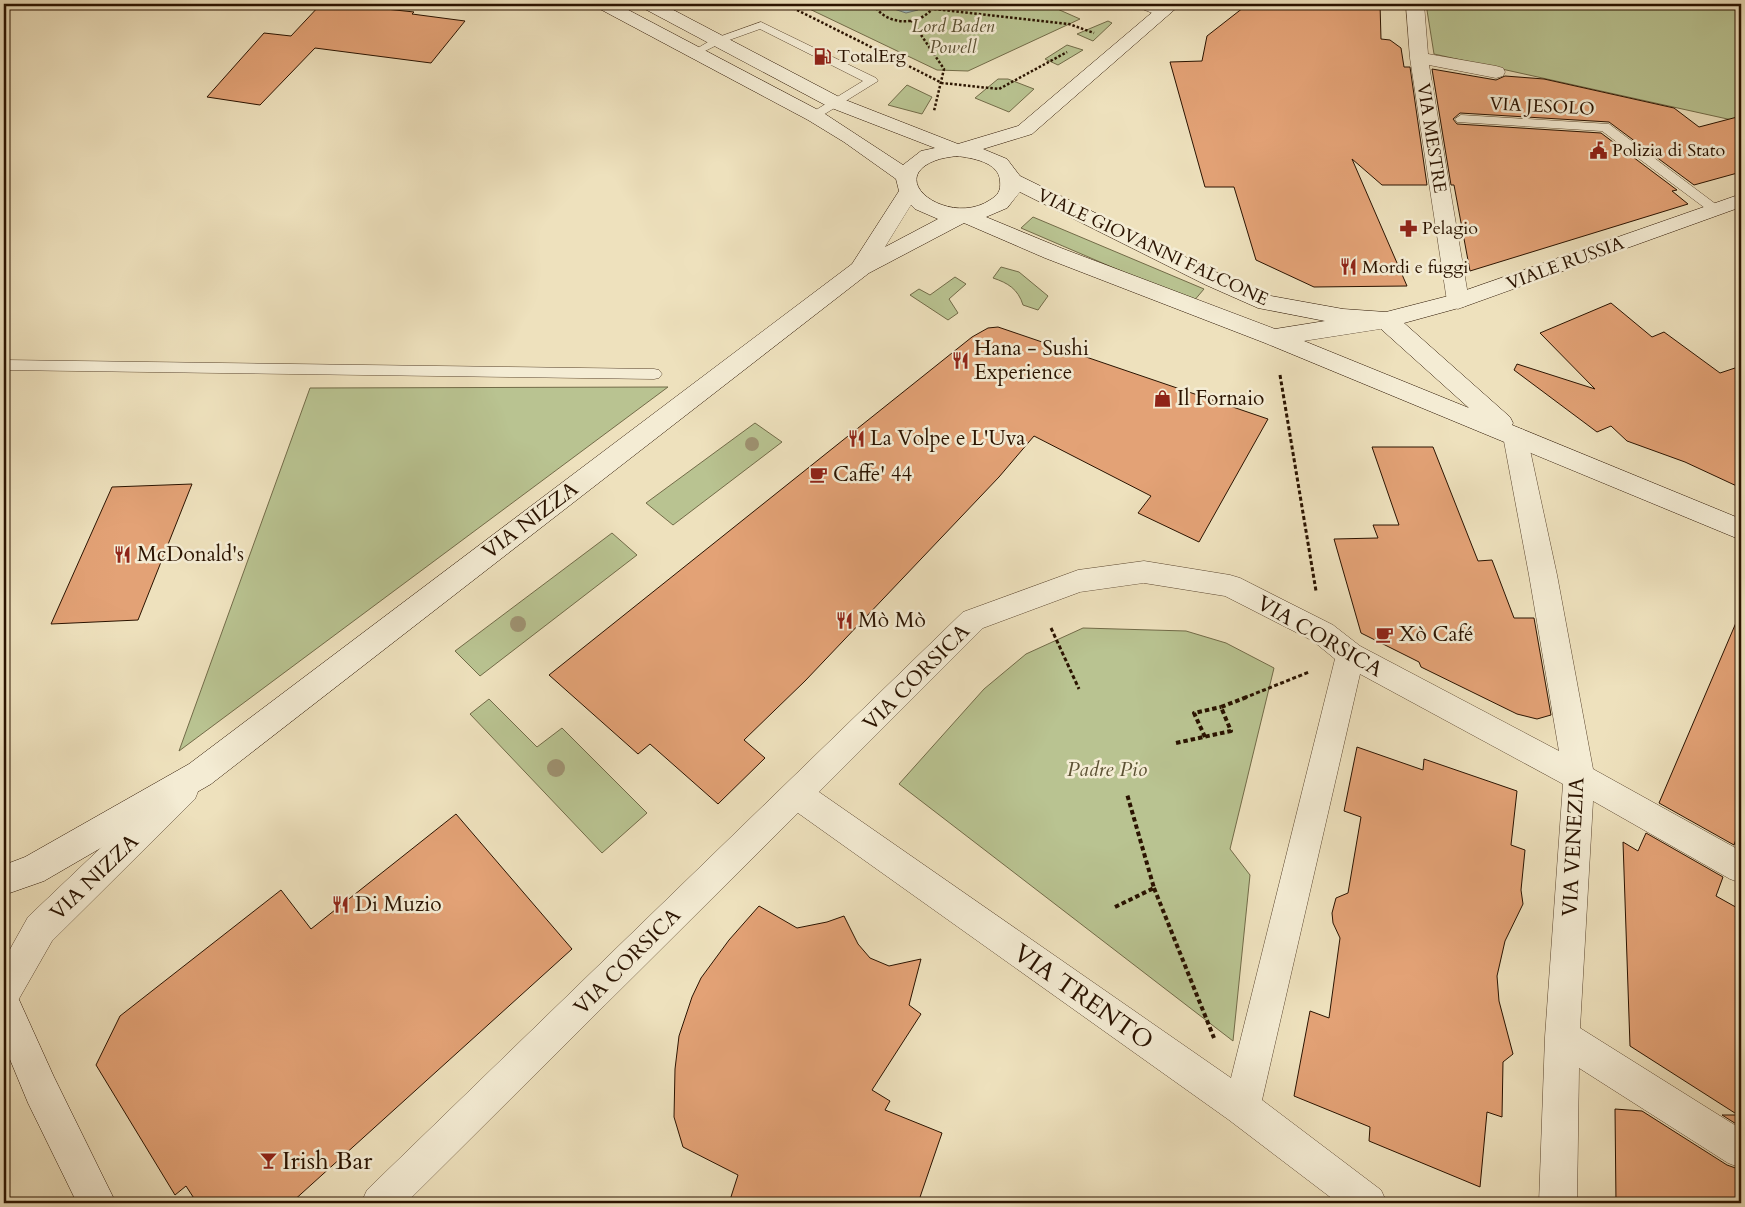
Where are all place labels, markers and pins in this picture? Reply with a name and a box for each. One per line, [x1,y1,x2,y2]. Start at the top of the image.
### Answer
place label: TotalErg [837,44,907,69]
fuel station icon: TotalErg [813,46,833,66]
place label: Polizia di Stato [1612,138,1725,163]
public building icon: Polizia di Stato [1588,140,1608,160]
place label: Pelagio [1422,216,1478,241]
pharmacy icon: Pelagio [1398,218,1418,238]
place label: Mordi e fuggi [1362,255,1468,280]
restaurant icon: Mordi e fuggi [1338,257,1358,277]
place label: Hana - Sushi Experience [974,334,1089,387]
restaurant icon: Hana - Sushi Experience [950,350,970,370]
place label: Il Fornaio [1177,384,1264,413]
shop icon: Il Fornaio [1153,388,1173,408]
place label: La Volpe e L'Uva [870,424,1025,453]
restaurant icon: La Volpe e L'Uva [846,428,866,448]
place label: Caffe' 44 [833,460,912,489]
cafe icon: Caffe' 44 [809,464,829,484]
place label: McDonald's [137,540,244,569]
restaurant icon: McDonald's [113,544,133,564]
place label: Mò Mò [858,606,926,635]
restaurant icon: Mò Mò [834,610,854,630]
place label: Xò Café [1399,620,1474,649]
cafe icon: Xò Café [1375,624,1395,644]
place label: Di Muzio [355,890,442,919]
restaurant icon: Di Muzio [331,894,351,914]
place label: Irish Bar [282,1144,373,1178]
bar icon: Irish Bar [258,1150,278,1170]

